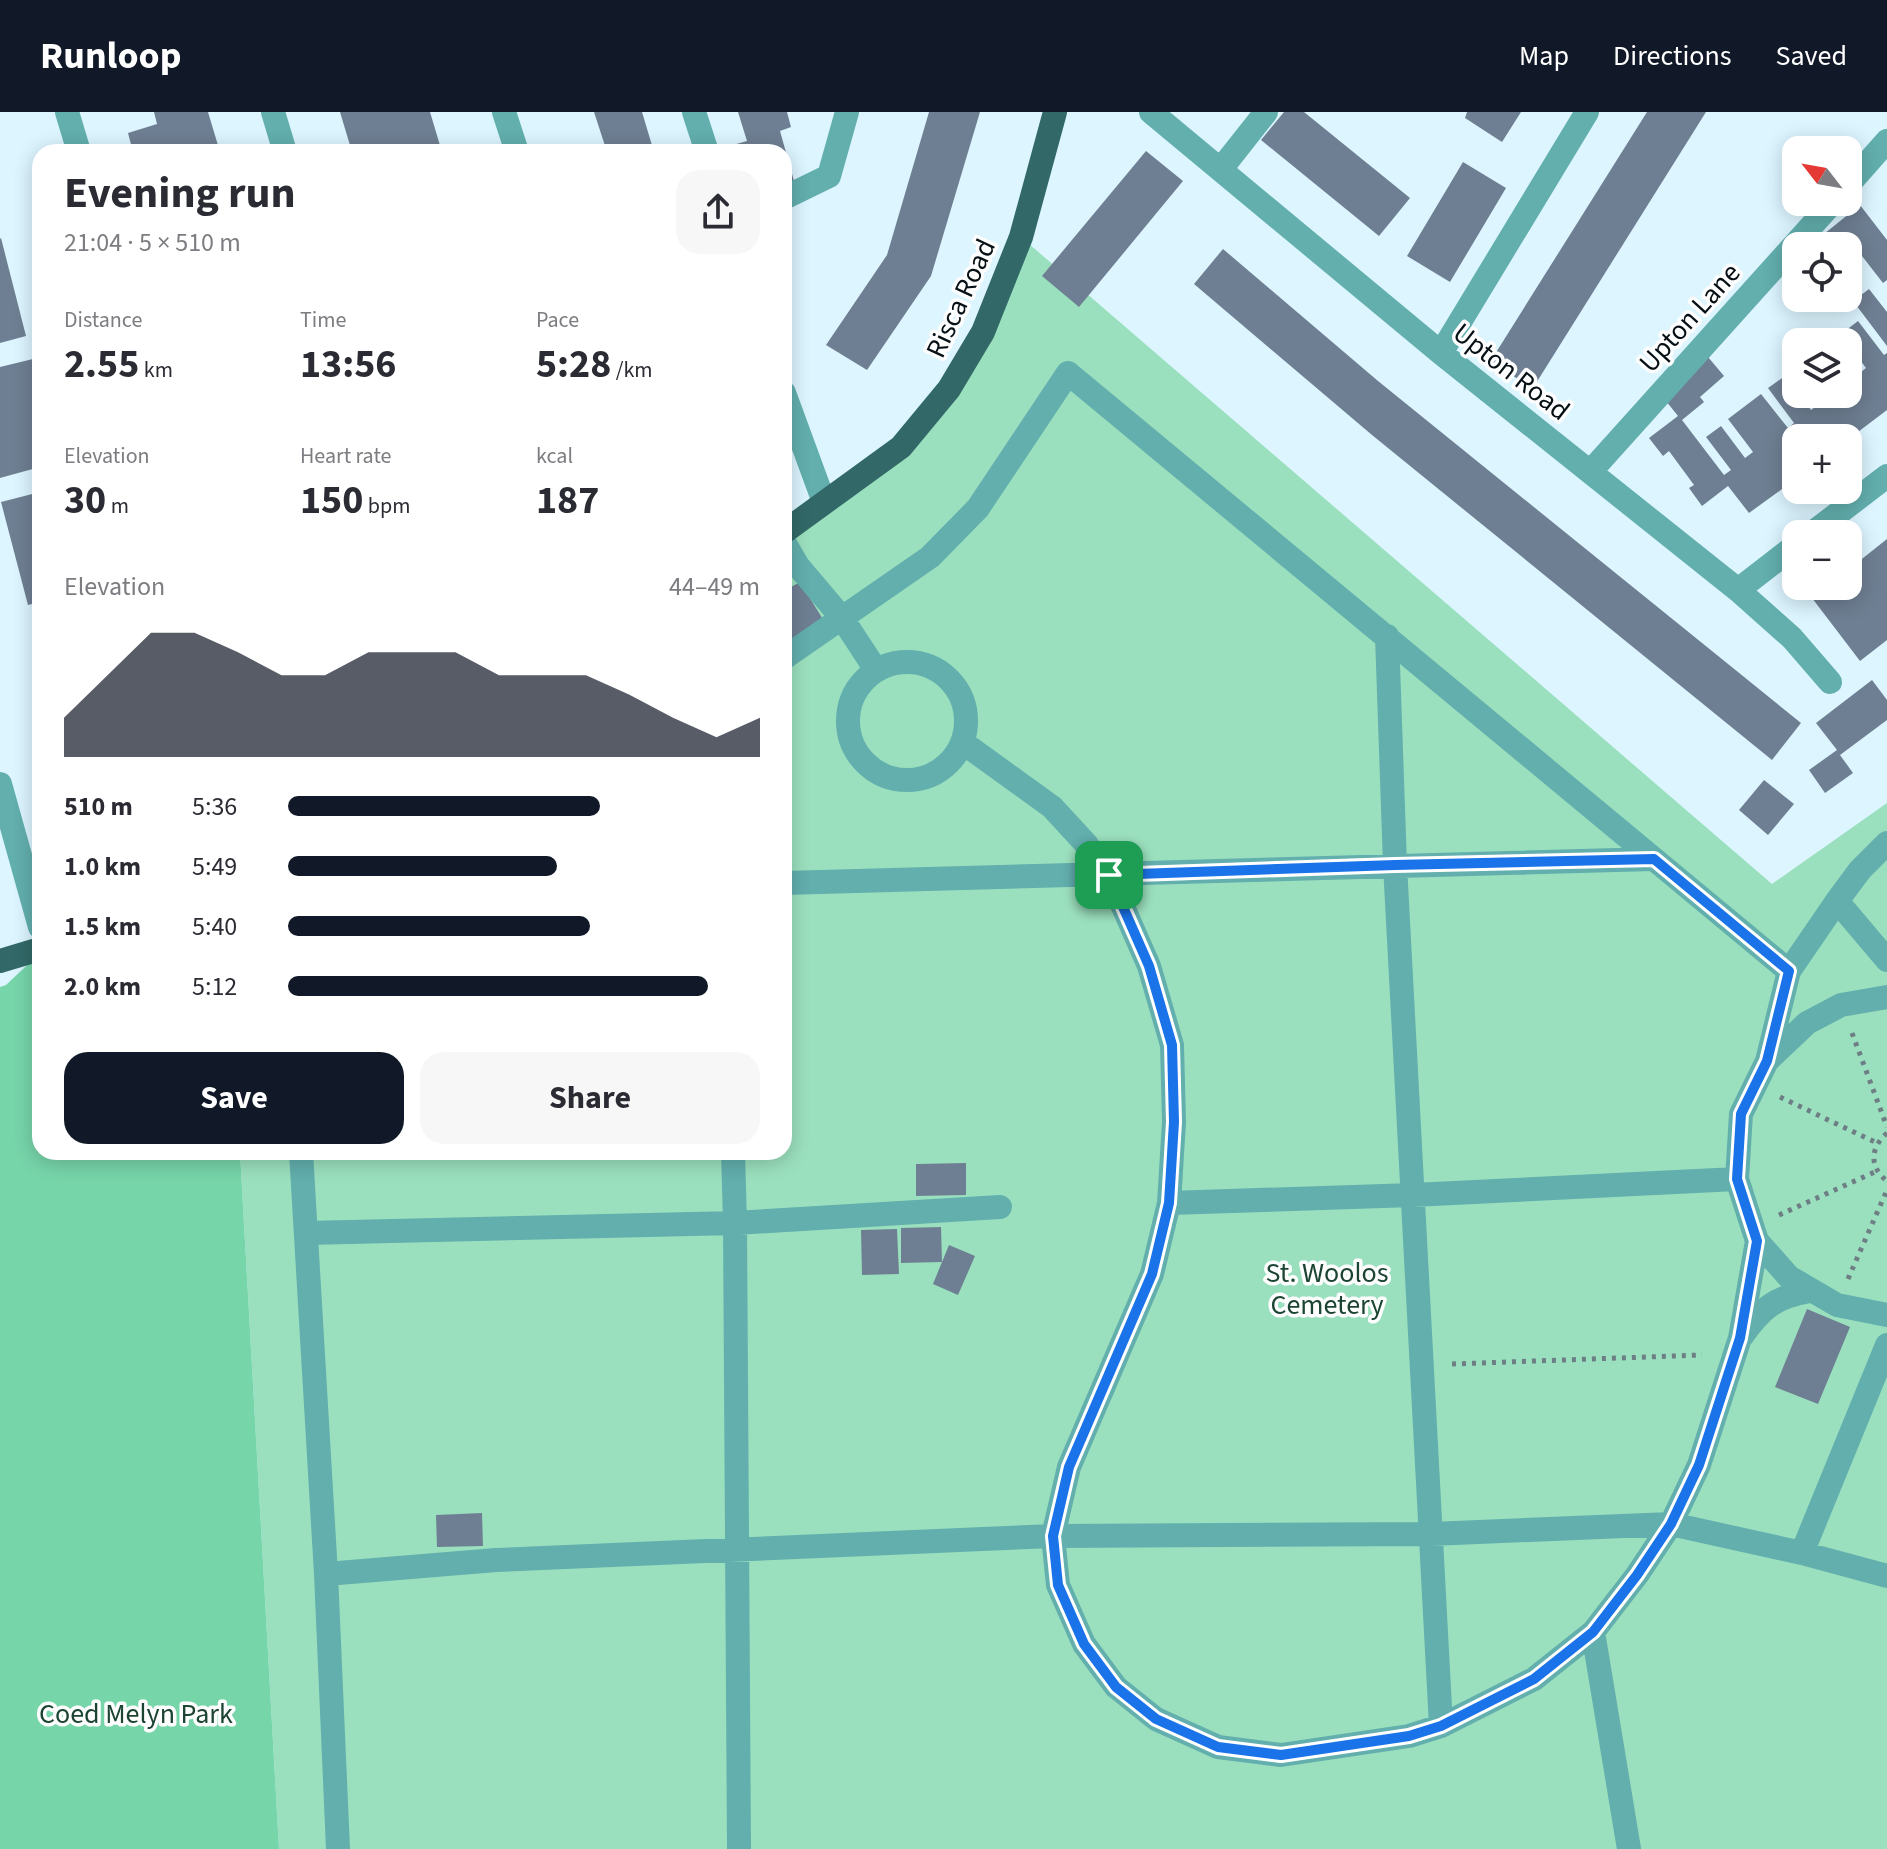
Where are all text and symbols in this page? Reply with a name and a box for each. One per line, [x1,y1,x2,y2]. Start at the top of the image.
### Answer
text: Runloop [40,29,181,83]
text: Map [1519,36,1569,76]
text: Directions [1613,36,1732,76]
text: Saved [1776,36,1847,76]
north arrow [1782,136,1862,216]
map controls [1782,136,1862,600]
text: Evening run [64,162,296,225]
button: share [676,170,760,254]
text: 21:04 · 5 × 510 m [64,224,241,261]
street label: Risca Road [916,232,1006,364]
button: locate [1782,232,1862,312]
street label: Upton Lane [1630,254,1750,381]
text: Distance [64,304,142,336]
text: Time [300,304,346,336]
text: Pace [536,304,579,336]
street label: Upton Road [1445,313,1578,430]
button: layers [1782,328,1862,408]
text: 2.55 [64,336,139,393]
text: 13:56 [300,336,396,393]
text: 5:28 [536,336,611,393]
text: km [139,354,173,386]
text: /km [611,354,653,386]
button: + [1782,424,1862,504]
text: Elevation [64,440,150,472]
text: Heart rate [300,440,391,472]
text: kcal [536,440,573,472]
text: 30 [64,472,106,529]
text: 150 [300,472,363,529]
text: 187 [536,472,599,529]
text: m [106,490,129,522]
text: bpm [363,490,410,522]
button: − [1782,520,1862,600]
text: Elevation [64,568,165,605]
text: 44–49 m [669,568,760,605]
text: 510 m [64,788,133,825]
text: 5:36 [192,788,237,825]
pin [1075,841,1143,909]
text: 1.0 km [64,848,141,885]
text: 5:49 [192,848,237,885]
icon: arrive [1087,853,1131,897]
text: 1.5 km [64,908,141,945]
text: 5:40 [192,908,237,945]
text: 2.0 km [64,968,141,1005]
text: 5:12 [192,968,237,1005]
button: Save [64,1052,404,1144]
button: Share [420,1052,760,1144]
park label: St. Woolos Cemetery [1266,1253,1388,1325]
park label: Coed Melyn Park [39,1694,233,1734]

